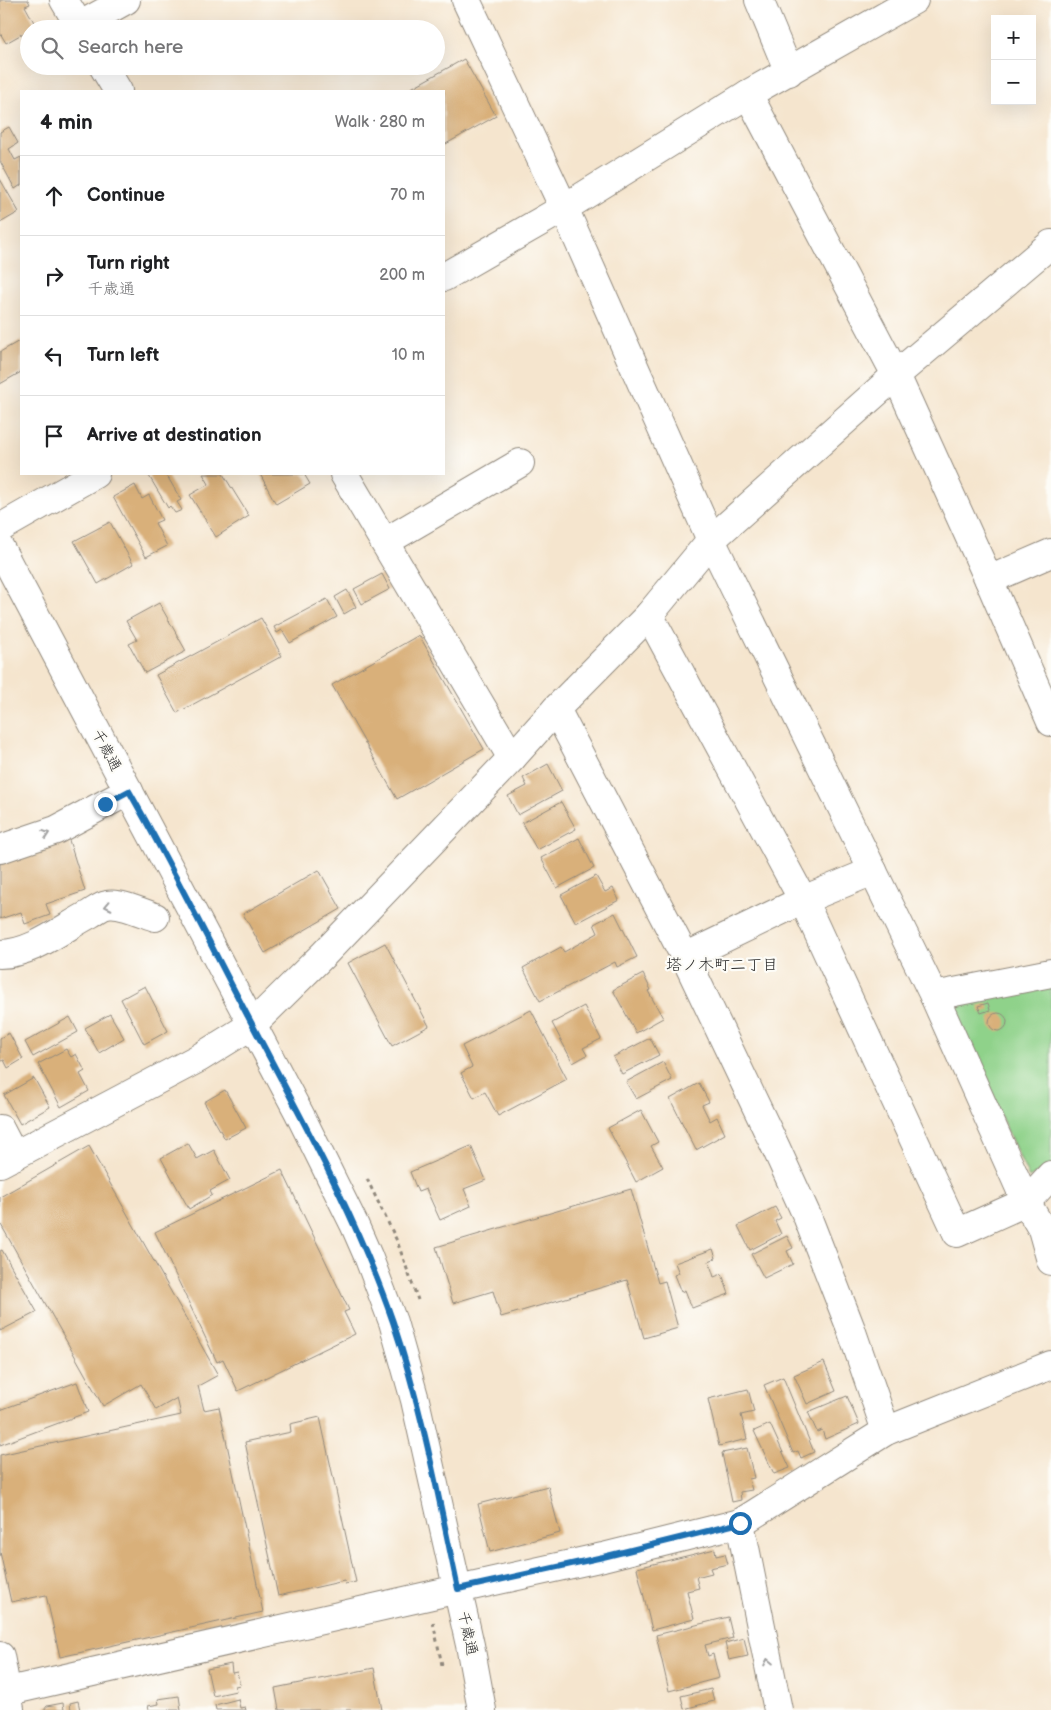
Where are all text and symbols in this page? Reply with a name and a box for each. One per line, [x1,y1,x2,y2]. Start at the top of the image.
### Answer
map controls [991,15,1036,105]
button: + [991,15,1036,60]
search box [20,20,445,75]
icon: search [38,34,66,62]
text: Search here [78,36,183,59]
button: − [991,60,1036,105]
text: 4 min [40,110,93,135]
text: Walk · 280 m [335,113,425,132]
icon: ahead [40,182,68,210]
text: Continue [87,184,165,207]
text: 70 m [390,186,425,205]
text: Turn right [87,252,170,275]
icon: right [40,262,68,290]
text: 200 m [379,266,425,285]
text: 千歳通 [87,280,135,299]
icon: left [40,342,68,370]
text: Turn left [87,344,159,367]
text: 10 m [392,346,425,365]
icon: arrive [40,422,68,450]
text: Arrive at destination [87,424,262,447]
street label: 千歳通 [88,726,126,775]
route end [94,793,117,816]
one-way arrow [42,829,50,839]
one-way arrow [104,901,113,911]
district label: 塔ノ木町二丁目 [666,956,778,975]
route start [729,1512,752,1535]
street label: 千歳通 [454,1609,481,1657]
one-way arrow [764,1658,774,1667]

